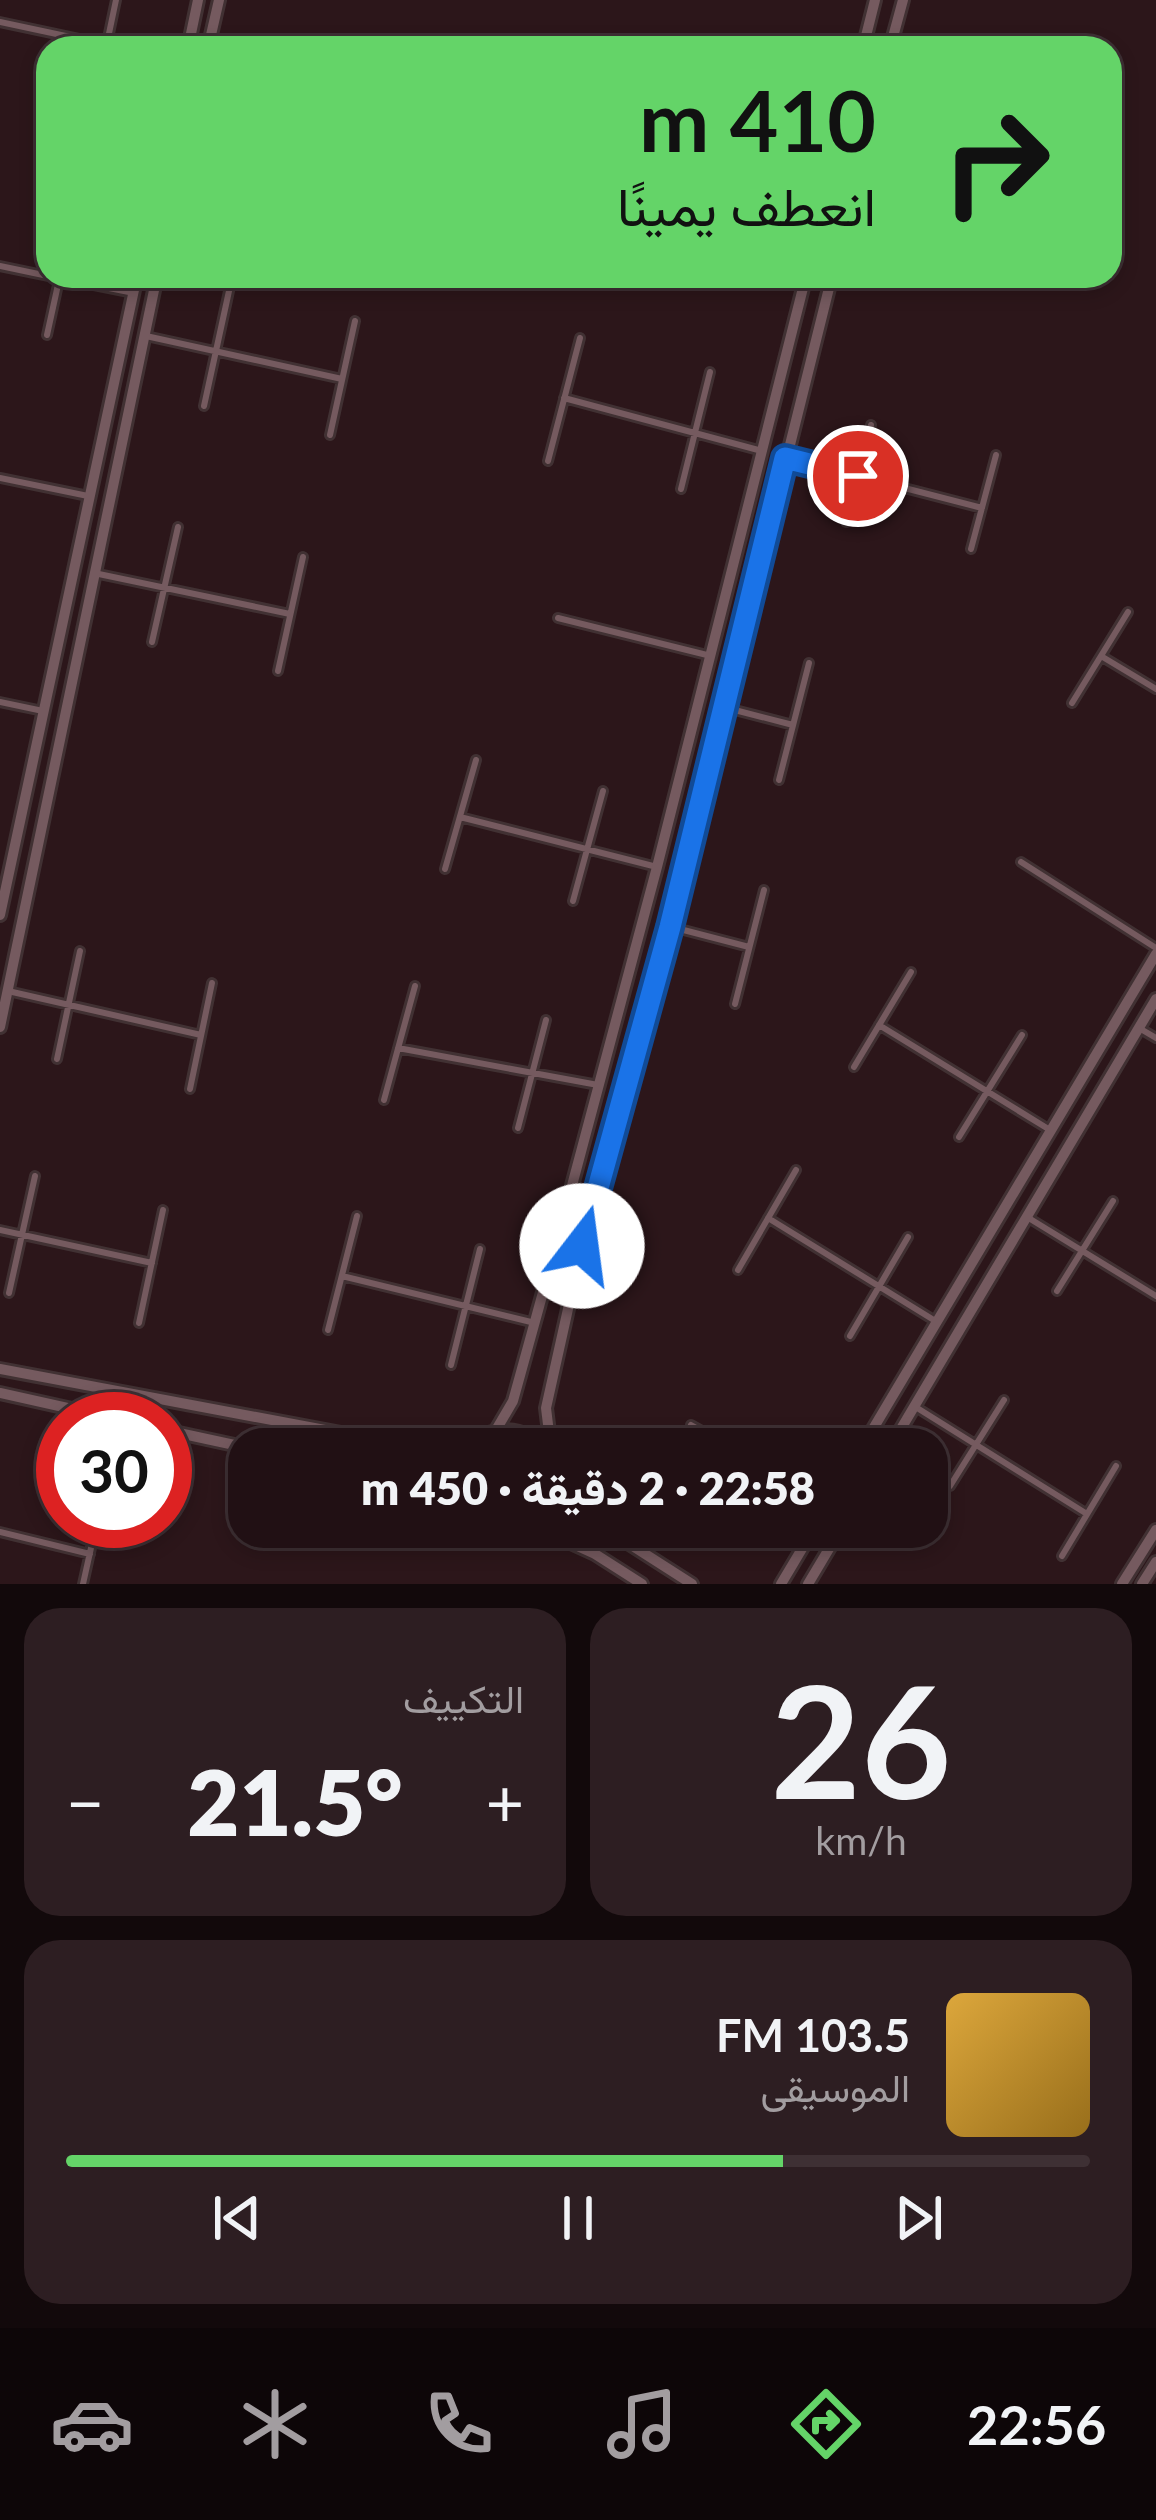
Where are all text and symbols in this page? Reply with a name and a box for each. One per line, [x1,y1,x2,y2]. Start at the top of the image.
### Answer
text: 410 m [639,69,876,170]
icon: right [918,84,1074,240]
text: انعطف يمينًا [617,173,876,238]
pin [807,425,909,527]
icon: arrive [825,443,891,509]
position arrow [519,1183,645,1309]
speed limit sign: 30 [36,1392,192,1548]
text: 22:58 · 2 دقيقة · 450 m [361,1461,815,1515]
text: 26 [771,1645,951,1832]
text: التكييف [403,1675,524,1721]
text: 21.5° [187,1747,403,1855]
text: − [66,1762,104,1841]
text: + [486,1762,524,1841]
text: km/h [815,1817,907,1863]
text: 103.5 FM [716,2008,910,2062]
text: الموسيقى [760,2064,910,2110]
icon: previous [204,2185,270,2251]
icon: pause [545,2185,611,2251]
icon: next [886,2185,952,2251]
icon: car [50,2382,134,2466]
icon: climate [233,2382,317,2466]
icon: phone [417,2382,501,2466]
icon: music [600,2382,684,2466]
icon: directions [784,2382,868,2466]
text: 22:56 [967,2392,1106,2457]

